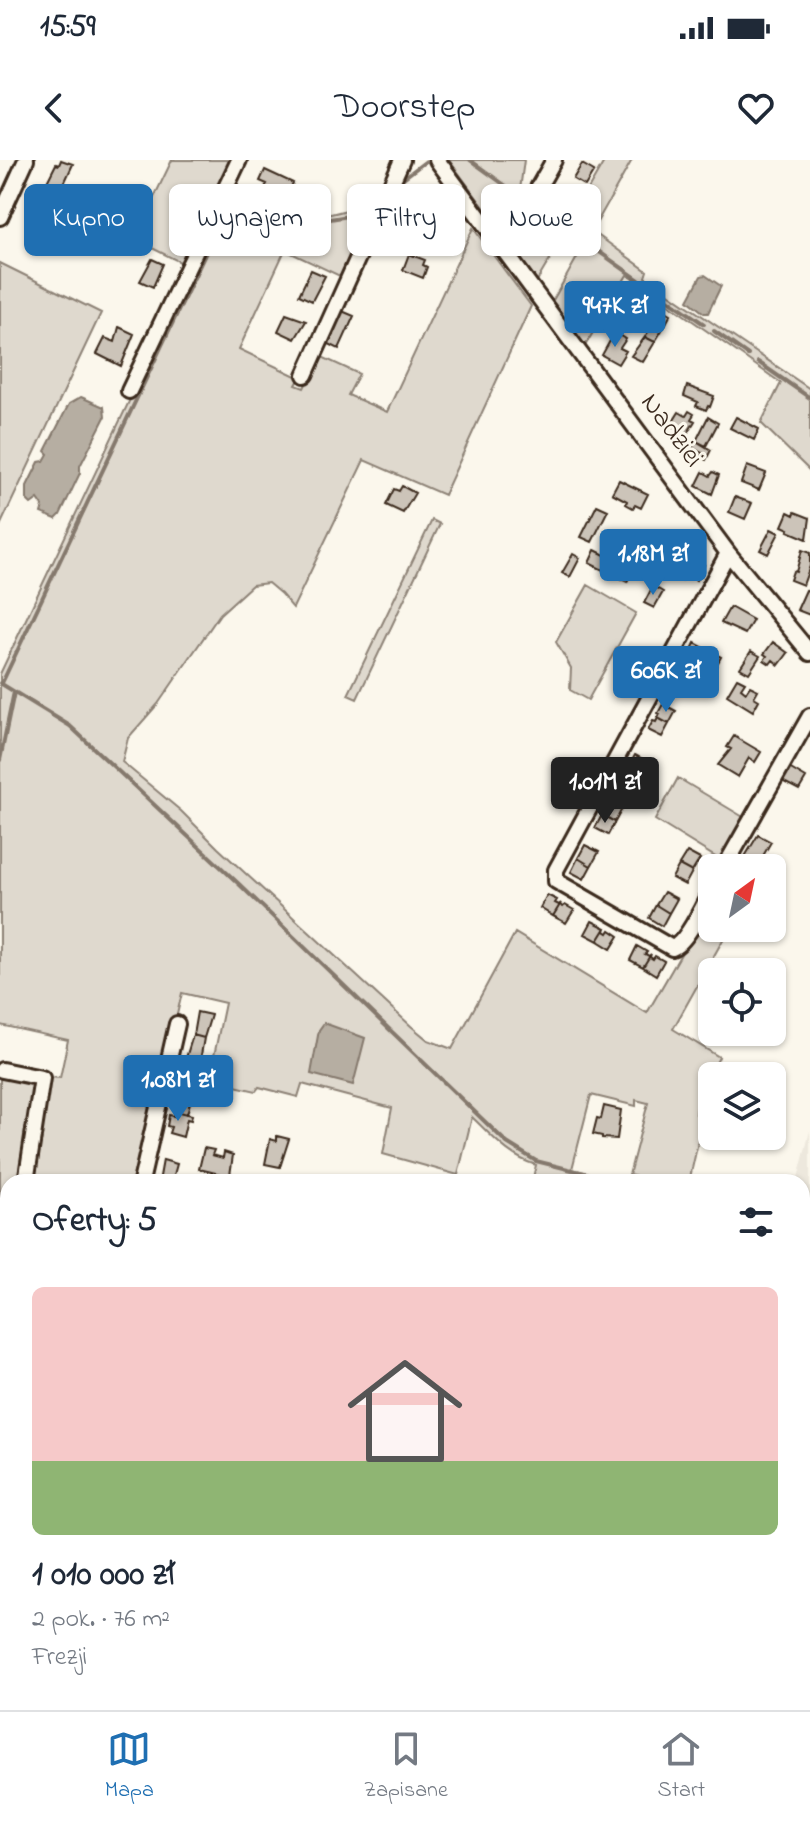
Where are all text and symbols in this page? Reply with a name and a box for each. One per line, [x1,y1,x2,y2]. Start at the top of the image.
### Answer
text: 15:59 [40,6,95,50]
text: Doorstep [334,82,476,135]
icon: back [32,86,76,130]
icon: heart [734,86,778,130]
chip: Kupno [24,184,153,256]
chip: Wynajem [169,184,331,256]
chip: Filtry [347,184,465,256]
chip: Nowe [481,184,601,256]
pin: 947K zł [541,281,689,349]
text: 947K zł [582,288,648,326]
street label: Nadziei [629,385,713,477]
pin: 1.18M zł [570,529,736,597]
text: 1.18M zł [618,536,688,574]
pin: 606K zł [592,646,740,714]
text: 606K zł [631,653,701,691]
pin: 1.01M zł [522,757,688,825]
text: 1.01M zł [569,764,641,802]
north arrow [698,854,786,942]
map controls [698,854,786,1150]
button: locate [698,958,786,1046]
pin: 1.08M zł [95,1055,261,1123]
text: 1.08M zł [141,1062,215,1100]
button: layers [698,1062,786,1150]
text: Oferty: 5 [32,1197,157,1247]
icon: filters [734,1200,778,1244]
icon: home [333,1339,477,1483]
text: 1 010 000 zł [32,1551,175,1601]
text: 2 pok. · 76 m² [32,1601,170,1639]
text: Frezji [32,1639,87,1677]
tab: Mapa [105,1727,154,1807]
tab: Zapisane [364,1727,448,1807]
tab: Start [658,1727,705,1807]

